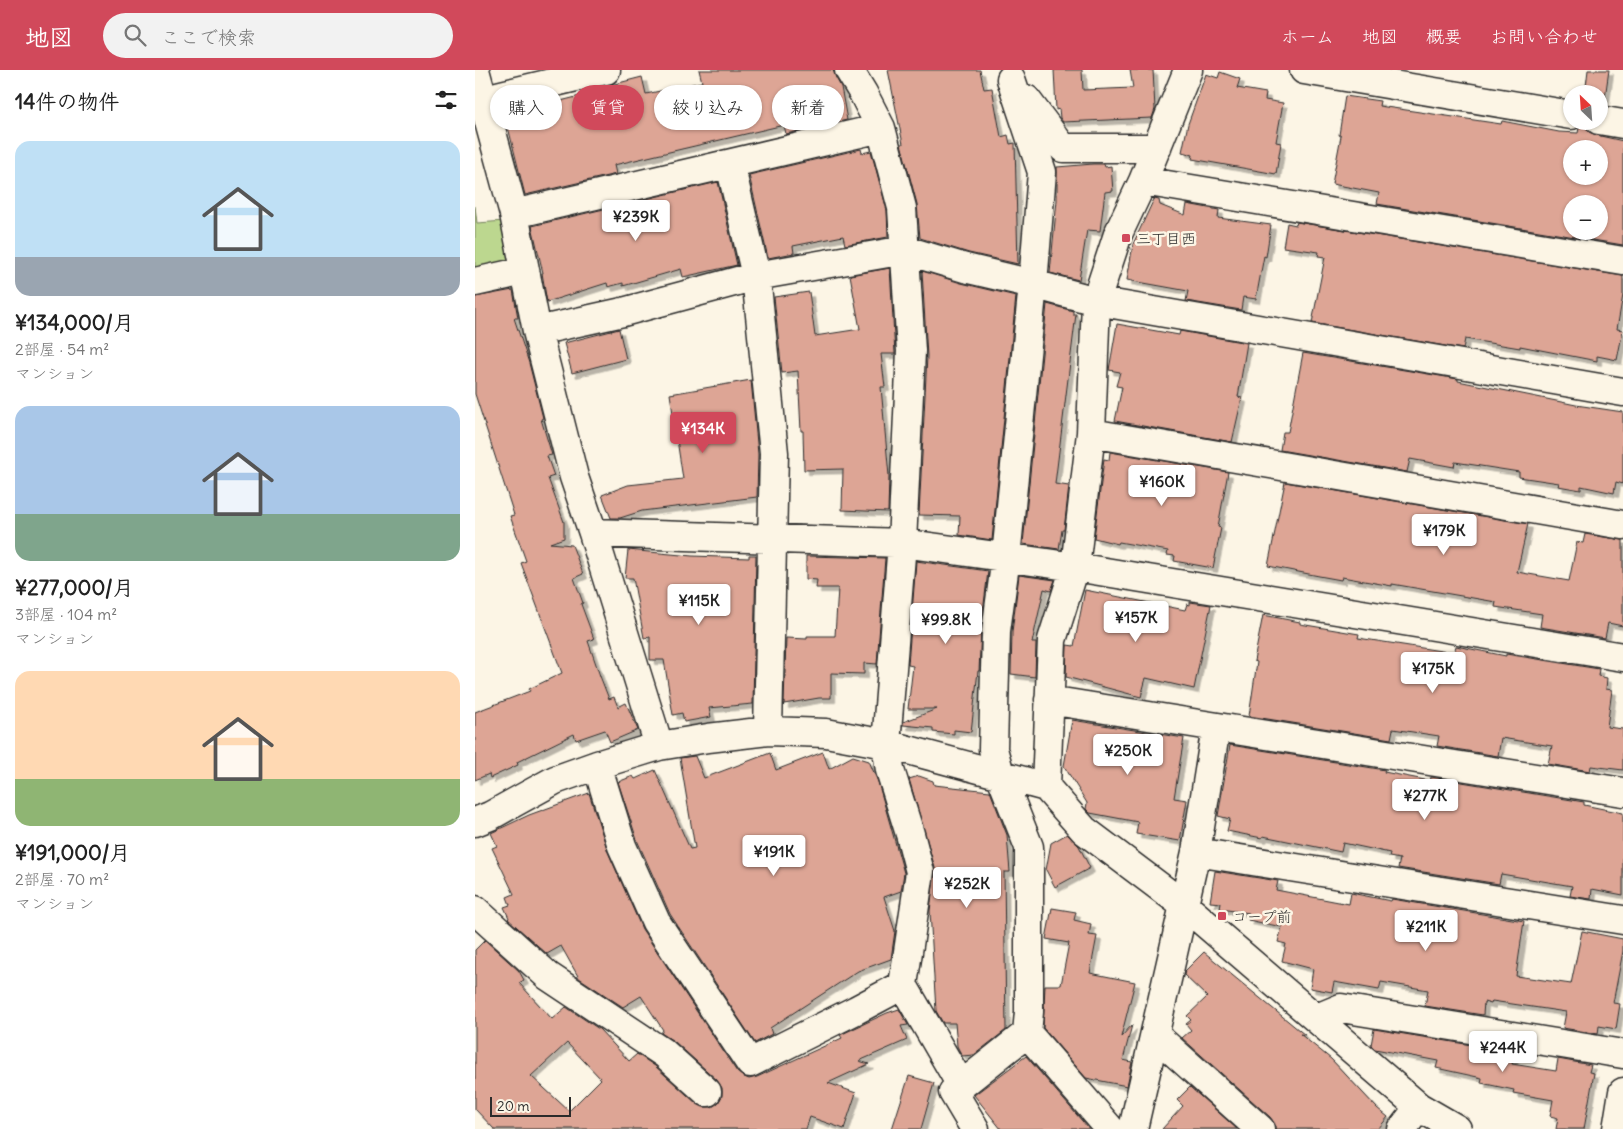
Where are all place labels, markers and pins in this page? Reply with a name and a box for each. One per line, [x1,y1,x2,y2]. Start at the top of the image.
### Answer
pin: ¥239K [601,200,671,242]
place label: 三丁目西 [1136,229,1196,248]
marker: 三丁目西 [1120,232,1132,244]
pin: ¥134K [668,412,738,454]
pin: ¥160K [1127,464,1197,507]
pin: ¥179K [1409,514,1479,556]
pin: ¥115K [664,584,734,626]
pin: ¥157K [1101,600,1171,643]
pin: ¥99.8K [905,602,987,645]
pin: ¥175K [1398,652,1468,694]
pin: ¥250K [1093,734,1163,776]
pin: ¥277K [1390,778,1460,821]
pin: ¥191K [739,834,809,877]
pin: ¥252K [932,866,1002,909]
place label: コープ前 [1232,907,1291,926]
marker: コープ前 [1216,910,1228,922]
pin: ¥211K [1391,910,1461,952]
pin: ¥244K [1468,1030,1538,1073]

